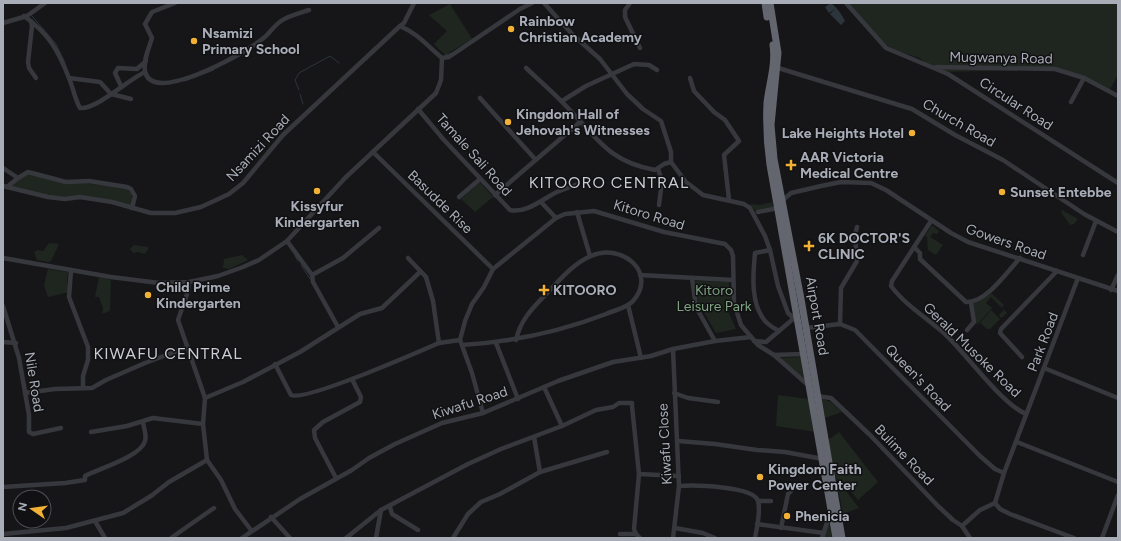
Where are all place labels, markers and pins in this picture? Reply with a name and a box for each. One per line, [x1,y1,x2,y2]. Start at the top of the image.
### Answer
place label: Rainbow Christian Academy [519,13,643,46]
marker: Rainbow Christian Academy [506,24,516,34]
place label: Nsamizi Primary School [202,25,300,58]
marker: Nsamizi Primary School [189,36,199,46]
place label: Kingdom Hall of Jehovah's Witnesses [516,106,650,139]
marker: Kingdom Hall of Jehovah's Witnesses [503,117,513,127]
place label: Lake Heights Hotel [782,125,904,142]
marker: Lake Heights Hotel [907,128,917,138]
place label: AAR Victoria Medical Centre [800,149,898,182]
marker: AAR Victoria Medical Centre [785,159,797,171]
place label: Sunset Entebbe [1010,184,1112,201]
marker: Kissyfur Kindergarten [312,186,322,196]
marker: Sunset Entebbe [997,187,1007,197]
place label: Kissyfur Kindergarten [275,198,359,231]
place label: 6K DOCTOR'S CLINIC [818,230,910,263]
marker: 6K DOCTOR'S CLINIC [803,240,815,252]
place label: Child Prime Kindergarten [156,279,241,312]
place label: KITOORO [553,282,617,299]
marker: KITOORO [538,284,550,296]
marker: Child Prime Kindergarten [143,290,153,300]
place label: Kingdom Faith Power Center [768,461,862,494]
marker: Kingdom Faith Power Center [755,472,765,482]
place label: Phenicia [795,508,850,525]
marker: Phenicia [782,511,792,521]

